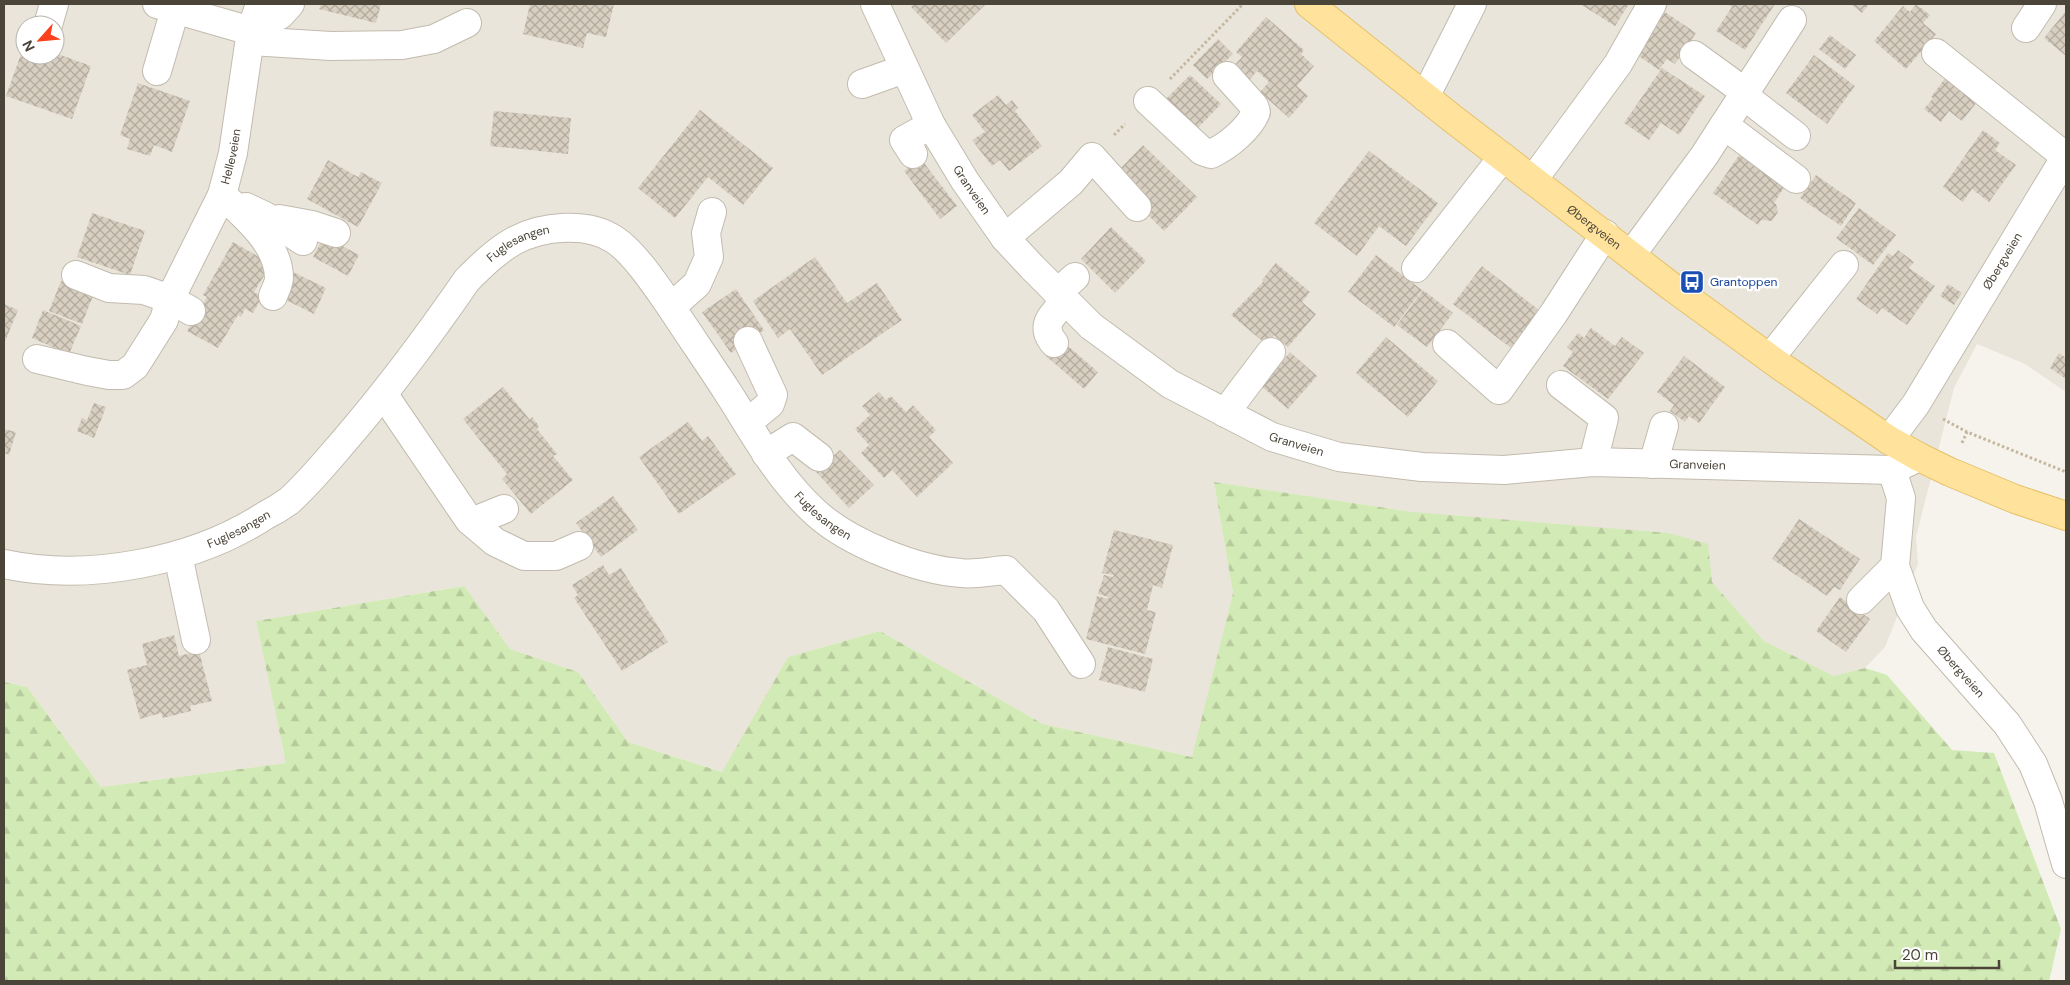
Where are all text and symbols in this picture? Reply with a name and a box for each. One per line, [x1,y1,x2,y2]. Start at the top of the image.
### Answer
north arrow [15,15,65,65]
text: N [18,37,39,55]
street label: Helleveien [217,127,245,186]
street label: Granveien [949,162,994,218]
street label: Øbergveien [1564,201,1624,253]
street label: Fuglesangen [483,221,551,266]
street label: Øbergveien [1979,229,2026,293]
bus stop icon: Grantoppen [1679,269,1705,295]
place label: Grantoppen [1710,274,1777,290]
street label: Granveien [1267,429,1326,460]
street label: Granveien [1669,456,1726,474]
street label: Fuglesangen [791,488,854,544]
street label: Fuglesangen [205,506,273,552]
street label: Øbergveien [1934,642,1988,701]
scale bar [1895,938,1999,970]
text: 20 m [1902,945,1938,965]

